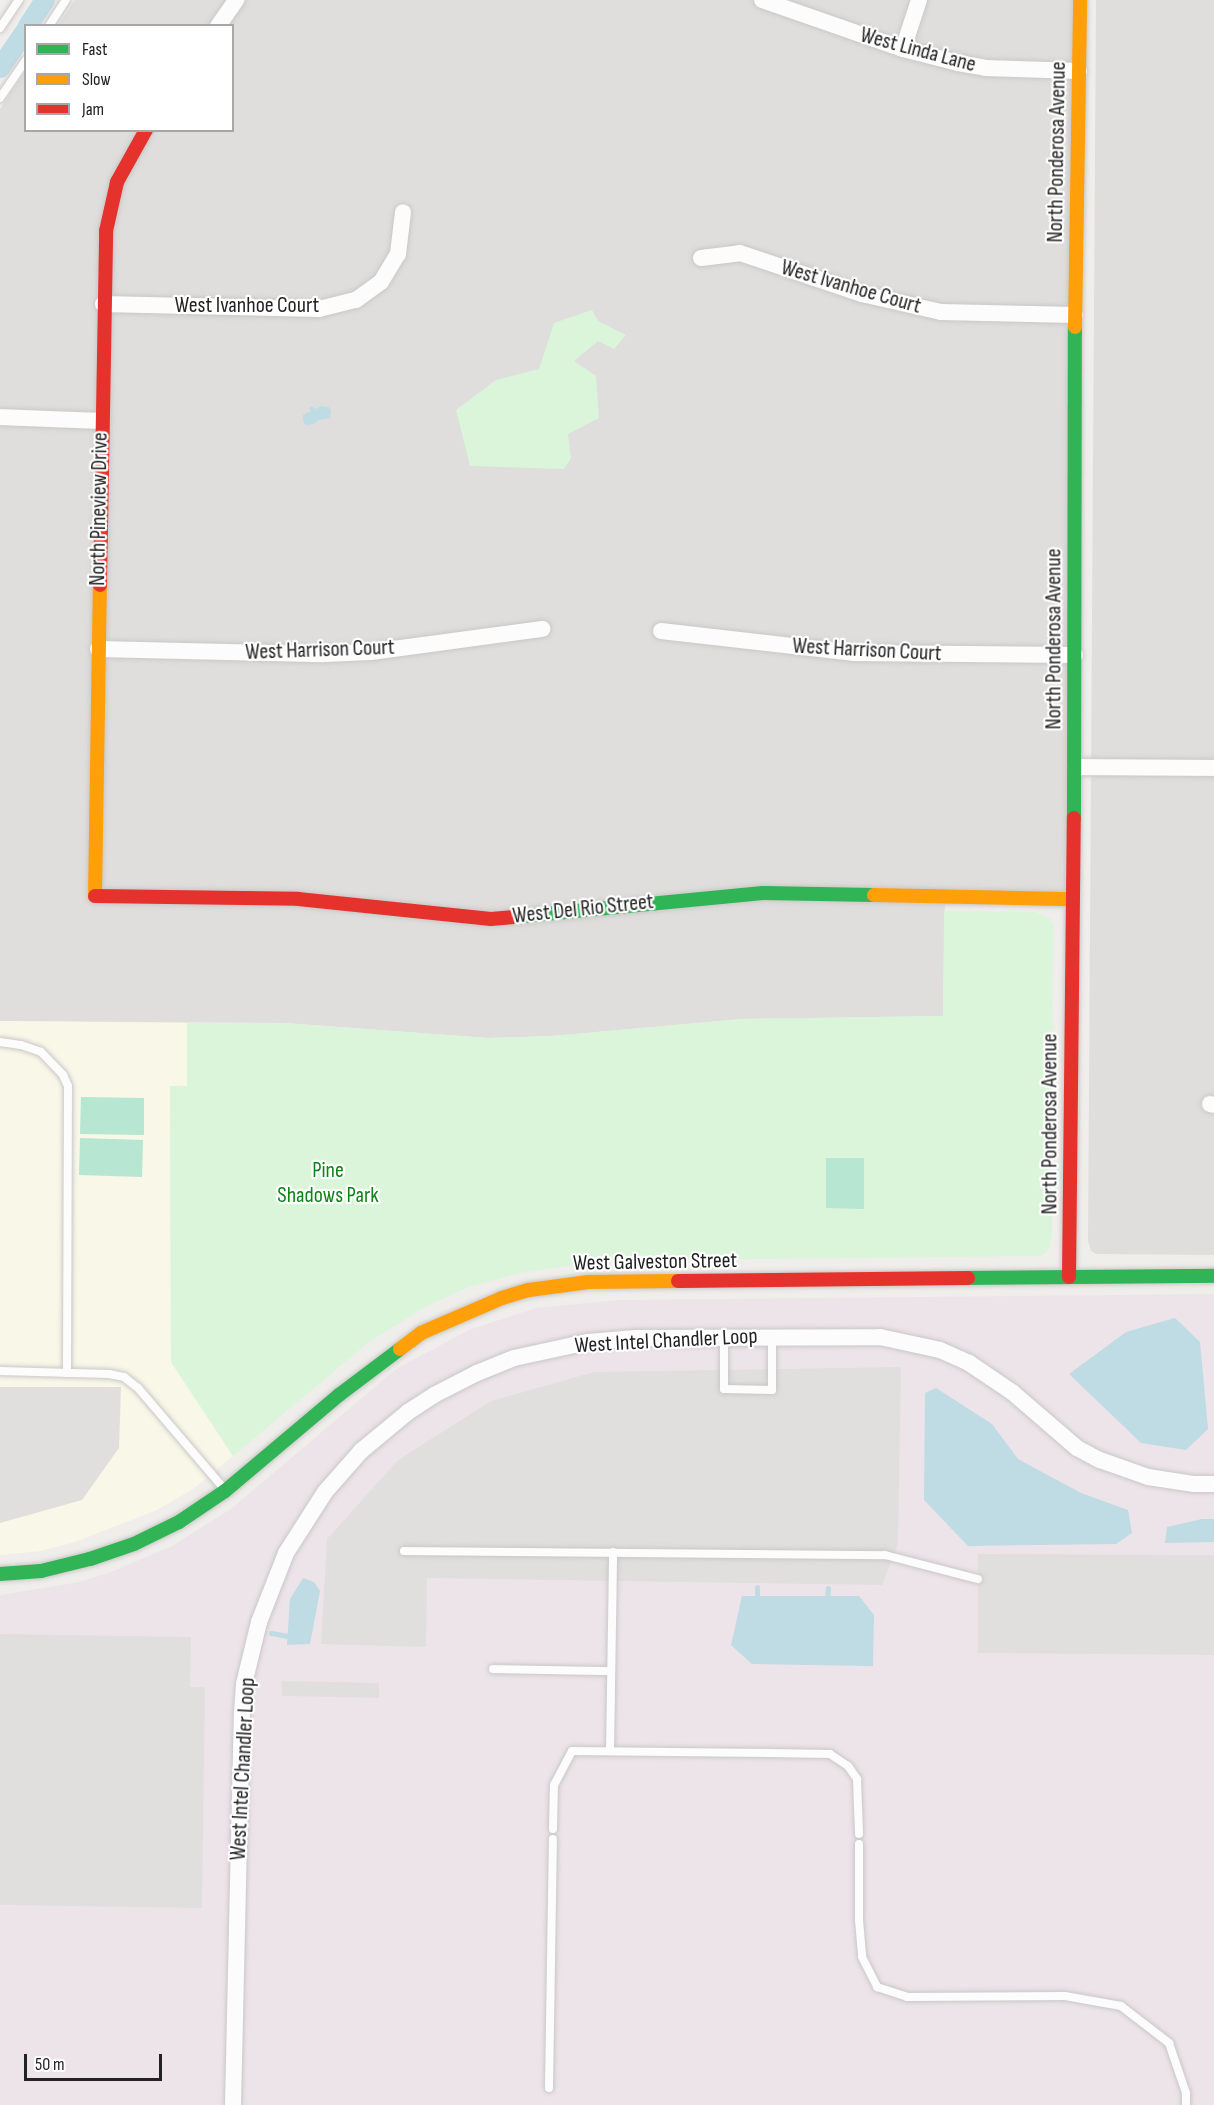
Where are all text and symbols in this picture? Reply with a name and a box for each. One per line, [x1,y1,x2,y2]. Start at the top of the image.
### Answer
street label: West Linda Lane [857,22,979,78]
legend [24,24,234,132]
text: Fast [82,39,107,60]
street label: North Ponderosa Avenue [1042,61,1072,243]
text: Slow [82,69,111,90]
text: Jam [82,99,104,120]
street label: West Ivanhoe Court [778,254,924,320]
street label: West Ivanhoe Court [175,293,319,319]
street label: North Pineview Drive [84,432,114,586]
street label: North Ponderosa Avenue [1041,548,1067,730]
street label: West Harrison Court [792,633,942,667]
street label: West Harrison Court [245,634,395,666]
street label: West Del Rio Street [511,888,655,930]
street label: North Ponderosa Avenue [1037,1033,1063,1215]
park label: Pine Shadows Park [277,1157,379,1208]
street label: West Galveston Street [573,1247,737,1277]
street label: West Intel Chandler Loop [574,1323,758,1359]
street label: West Intel Chandler Loop [225,1677,261,1861]
scale bar [27,2042,165,2080]
text: 50 m [35,2054,65,2075]

